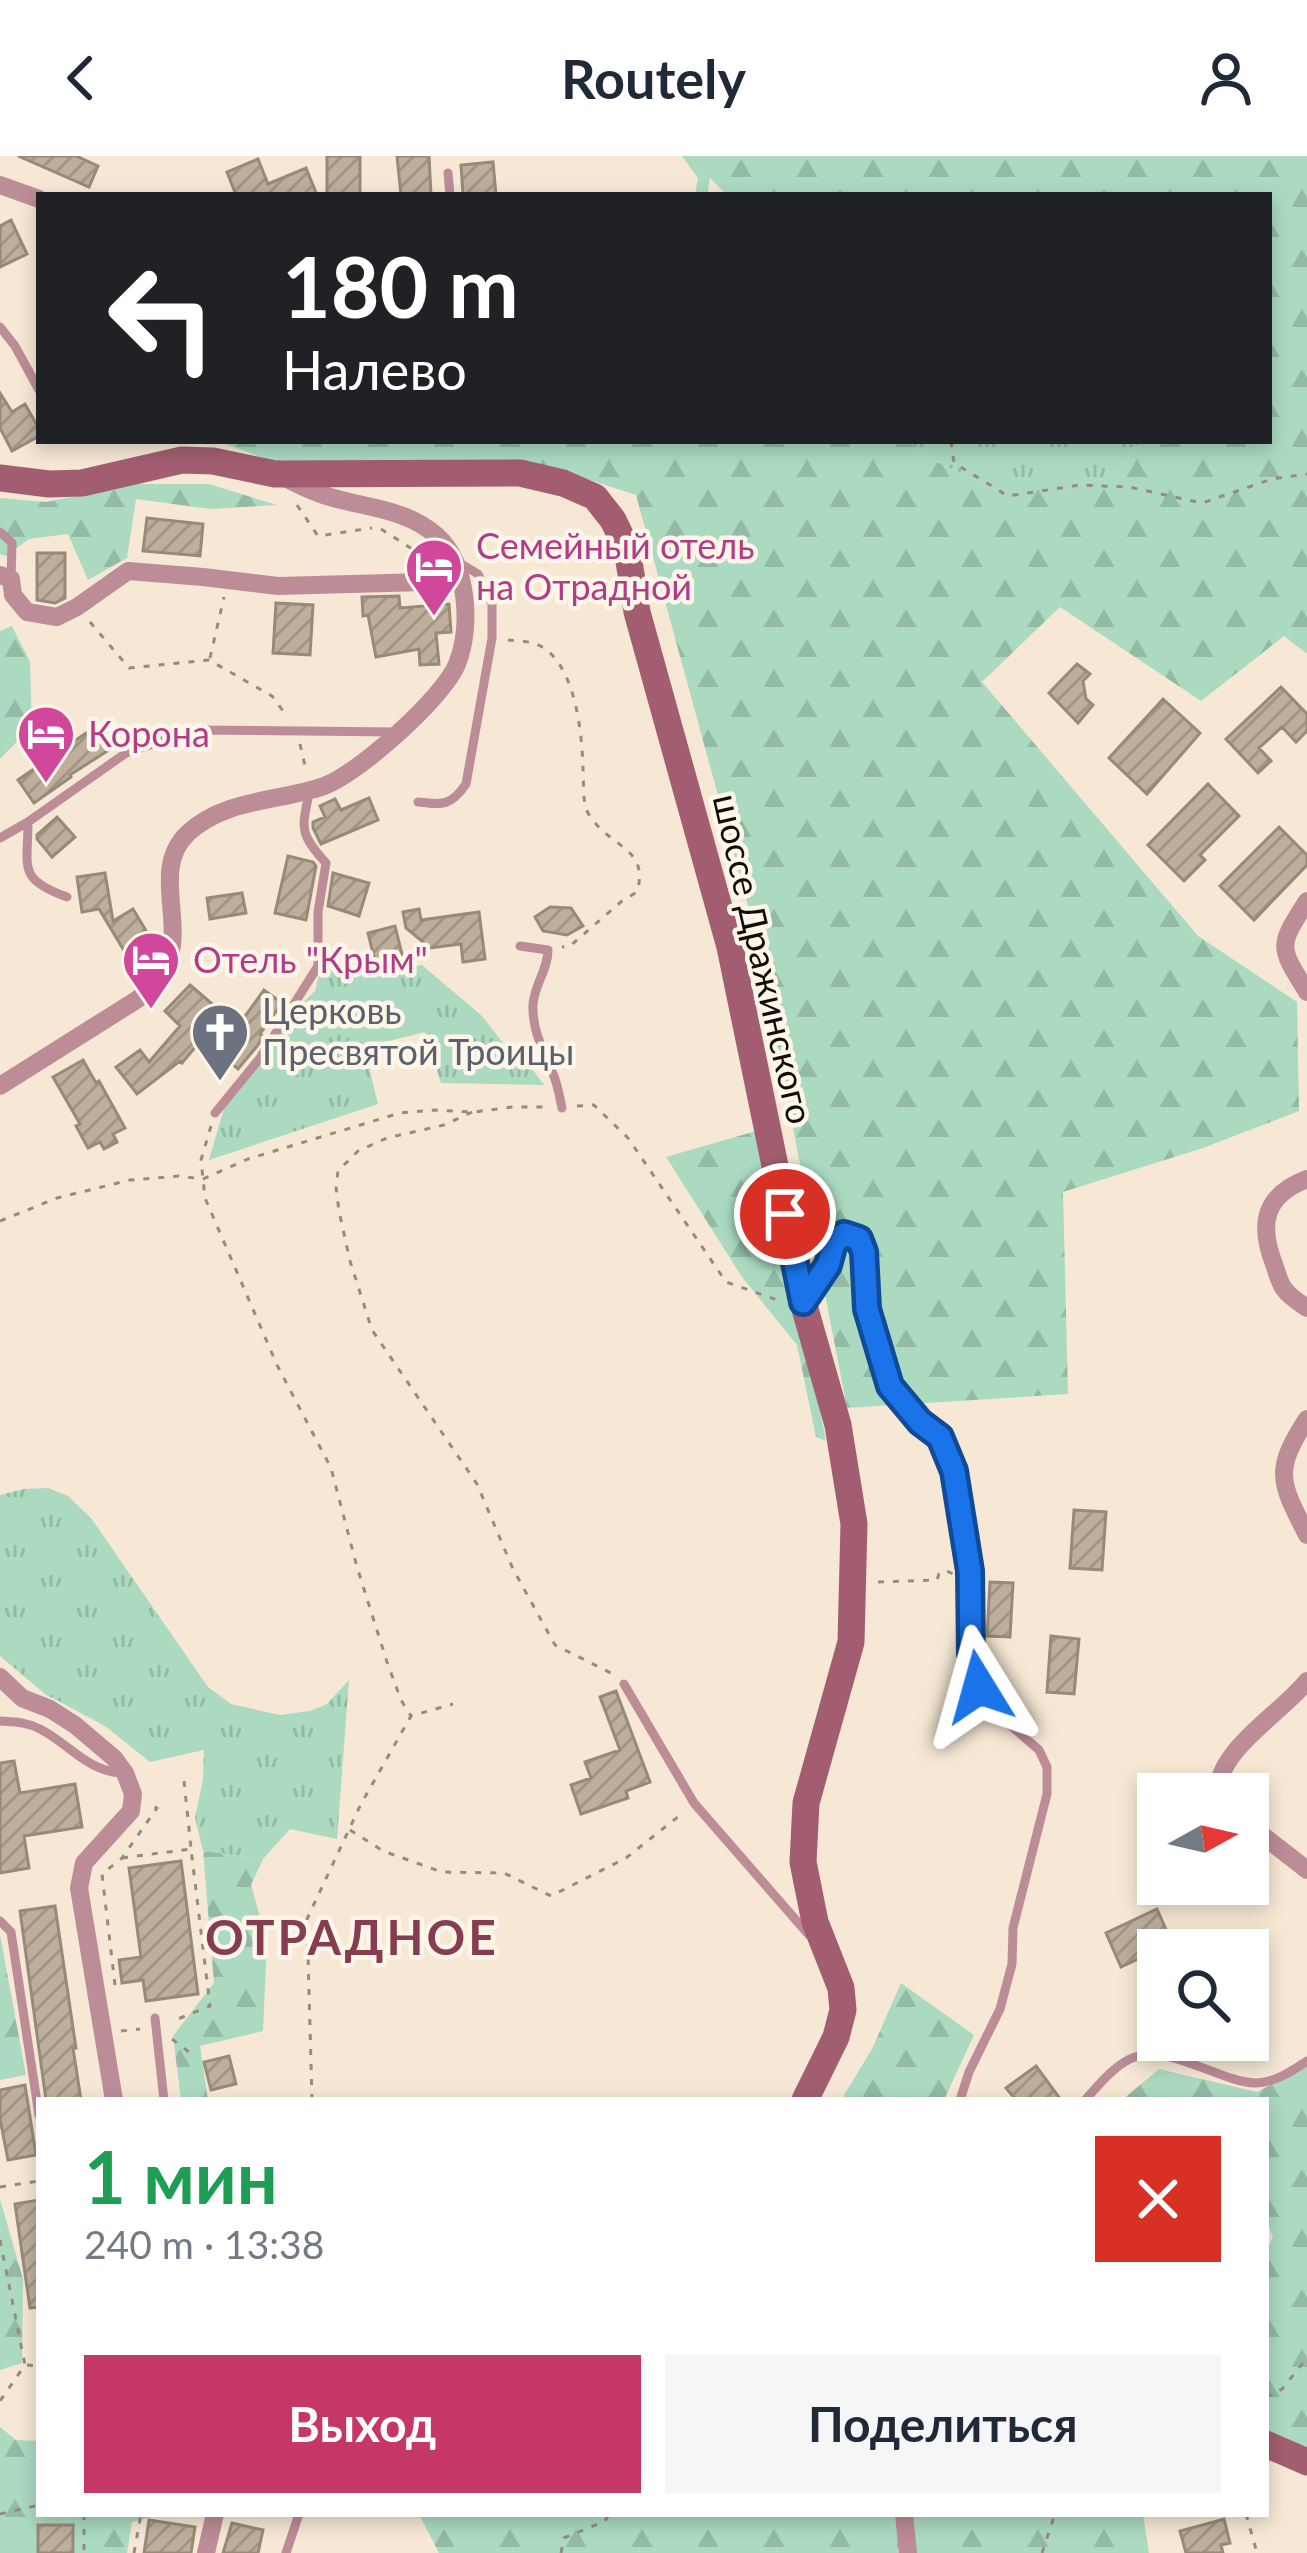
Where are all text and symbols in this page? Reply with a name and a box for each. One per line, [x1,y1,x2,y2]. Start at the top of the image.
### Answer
icon: back [48,45,114,111]
icon: person [1193,45,1259,111]
text: Routely [561,46,746,111]
text: 180 m [282,235,519,336]
icon: left [84,240,240,396]
text: Налево [282,337,467,402]
place label: Семейный отель на Отрадной [476,523,754,608]
hotel icon: Семейный отель на Отрадной [403,536,465,618]
hotel icon: Корона [15,703,77,785]
place label: Корона [88,711,210,755]
street label: шоссе Дражинского [705,790,823,1128]
hotel icon: Отель "Крым" [120,929,182,1011]
place label: Отель "Крым" [193,937,428,981]
place label: Церковь Пресвятой Троицы [262,988,574,1073]
church icon: Церковь Пресвятой Троицы [189,1001,251,1083]
pin [734,1163,836,1265]
icon: arrive [752,1181,818,1247]
position arrow [916,1624,1042,1750]
north arrow [1137,1773,1269,1905]
map controls [1137,1773,1269,2061]
district label: ОТРАДНОЕ [205,1908,499,1965]
button: search [1137,1929,1269,2061]
text: 1 мин [84,2133,278,2219]
button: close [1095,2136,1221,2262]
text: 240 m · 13:38 [84,2221,324,2267]
button: Выход [84,2355,641,2493]
button: Поделиться [665,2355,1221,2493]

